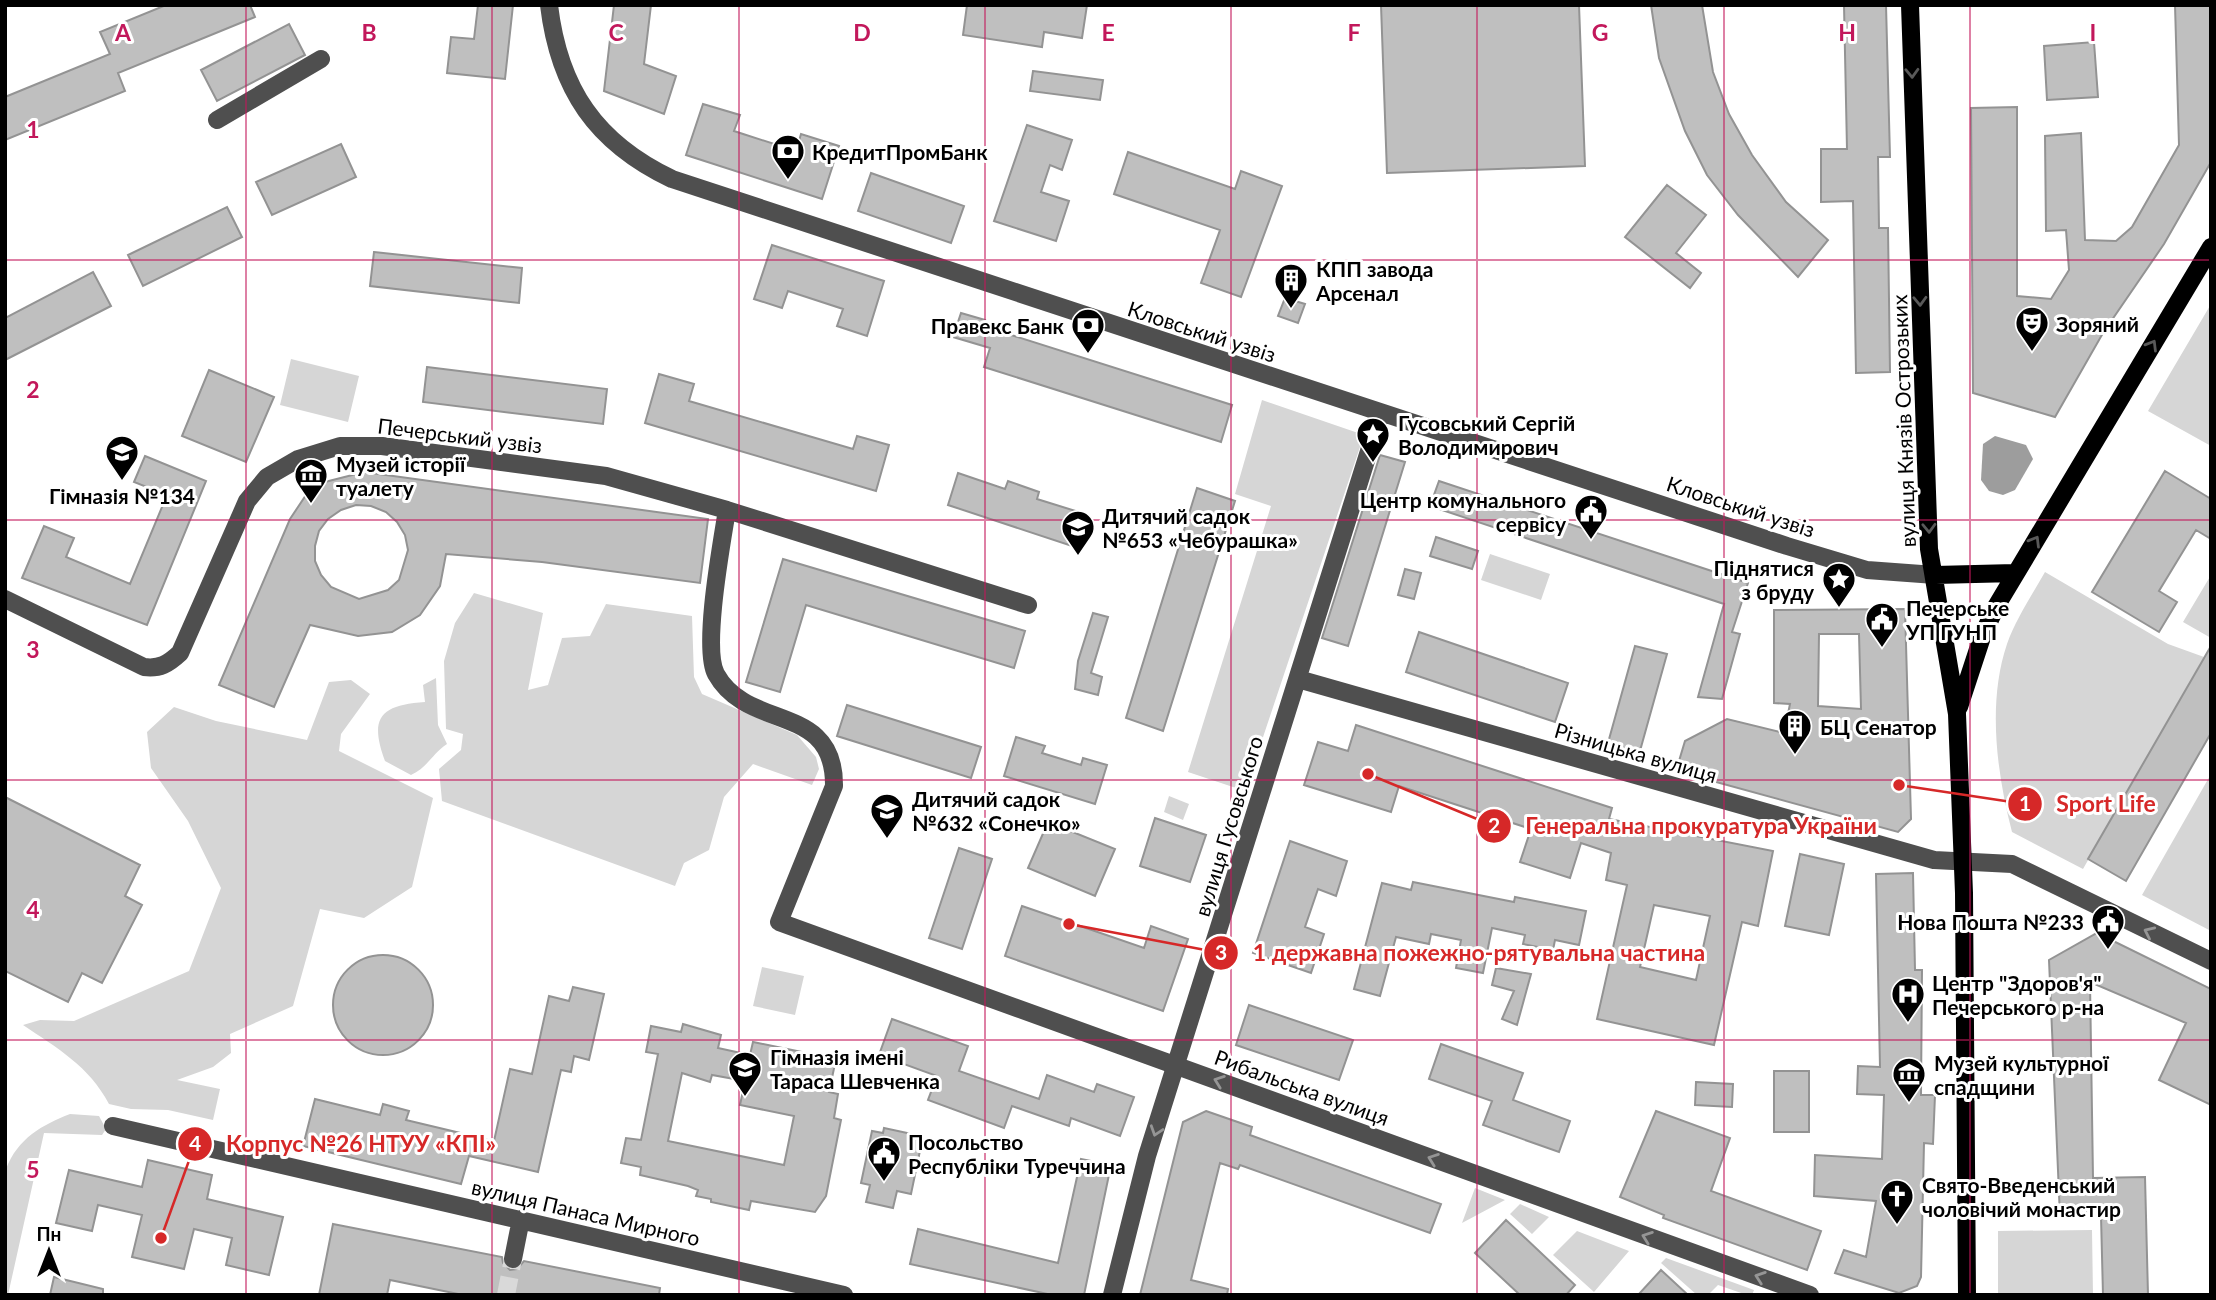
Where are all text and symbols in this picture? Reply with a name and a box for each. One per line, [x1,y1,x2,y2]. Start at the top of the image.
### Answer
text: A [114,18,132,46]
text: B [361,18,377,46]
text: C [608,18,624,46]
text: D [853,18,871,46]
text: E [1101,18,1115,46]
text: F [1347,18,1361,46]
text: G [1592,18,1608,46]
text: H [1838,18,1856,46]
text: I [2090,18,2096,46]
one-way arrow [1905,68,1920,79]
text: 1 [26,115,40,143]
bank icon: КредитПромБанк [769,132,807,181]
place label: КредитПромБанк [812,139,988,164]
place label: КПП завода Арсенал [1315,256,1433,305]
building icon: КПП завода Арсенал [1272,261,1310,310]
street label: вулиця Князів Острозьких [1886,294,1920,548]
street label: Кловський узвіз [1125,295,1279,367]
one-way arrow [1913,296,1928,307]
theatre icon: Зоряний [2013,304,2051,353]
bank icon: Правекс Банк [1069,306,1107,355]
place label: Зоряний [2056,311,2139,336]
place label: Правекс Банк [931,313,1065,338]
one-way arrow [2143,340,2156,353]
text: 2 [26,375,40,403]
place label: Гусовський Сергій Володимирович [1398,410,1575,459]
street label: Печерський узвіз [376,413,544,457]
place icon: Гусовський Сергій Володимирович [1354,415,1392,464]
school or university icon: Гімназія №134 [103,433,141,482]
place label: Музей історії туалету [336,451,466,500]
museum icon: Музей історії туалету [292,456,330,505]
street label: Кловський узвіз [1664,470,1818,542]
place label: Гімназія №134 [49,483,195,508]
place label: Центр комунального сервісу [1360,487,1567,536]
public building icon: Центр комунального сервісу [1572,492,1610,541]
place label: Дитячий садок №653 «Чебурашка» [1102,503,1298,552]
school or university icon: Дитячий садок №653 «Чебурашка» [1059,508,1097,557]
one-way arrow [1921,523,1936,534]
one-way arrow [2027,535,2040,548]
place label: Піднятися з бруду [1713,555,1815,604]
place icon: Піднятися з бруду [1820,560,1858,609]
place label: Печерське УП ГУНП [1905,595,2009,644]
public building icon: Печерське УП ГУНП [1863,600,1901,649]
text: 3 [26,635,40,663]
building icon: БЦ Сенатор [1776,707,1814,756]
place label: БЦ Сенатор [1820,714,1937,739]
street label: Різницька вулиця [1552,717,1720,787]
street label: вулиця Гусовського [1189,733,1267,919]
callout: Sport Life [2008,782,2170,826]
place label: Дитячий садок №632 «Сонечко» [912,786,1081,835]
text: Sport Life [2056,789,2156,817]
text: 1 [2019,790,2031,815]
school or university icon: Дитячий садок №632 «Сонечко» [868,791,906,840]
callout: Генеральна прокуратура України [1476,804,1891,848]
text: Генеральна прокуратура України [1525,811,1877,839]
text: 2 [1488,812,1500,837]
text: 4 [26,895,40,923]
public building icon: Нова Пошта №233 [2089,902,2127,951]
place label: Нова Пошта №233 [1897,909,2084,934]
one-way arrow [2144,926,2156,940]
callout: 1 державна пожежно-рятувальна частина [1204,931,1719,975]
text: 1 державна пожежно-рятувальна частина [1253,938,1705,966]
text: 3 [1215,939,1227,964]
place label: Центр "Здоров'я" Печерського р-на [1932,970,2104,1019]
hospital icon: Центр "Здоров'я" Печерського р-на [1889,975,1927,1024]
place label: Гімназія імені Тараса Шевченка [770,1044,940,1093]
street label: Рибальська вулиця [1211,1044,1393,1130]
school or university icon: Гімназія імені Тараса Шевченка [726,1049,764,1098]
place label: Музей культурної спадщини [1934,1050,2109,1099]
museum icon: Музей культурної спадщини [1890,1055,1928,1104]
one-way arrow [1213,1075,1225,1089]
callout: Корпус №26 НТУУ «КПІ» [177,1122,510,1166]
one-way arrow [1150,1124,1164,1136]
text: Корпус №26 НТУУ «КПІ» [226,1129,496,1157]
place label: Посольство Республіки Туреччина [908,1129,1126,1178]
text: 4 [189,1130,201,1155]
public building icon: Посольство Республіки Туреччина [865,1134,903,1183]
one-way arrow [1427,1153,1439,1167]
text: 5 [26,1155,40,1183]
place label: Свято-Введенський чоловічий монастир [1922,1172,2121,1221]
street label: вулиця Панаса Мирного [469,1174,703,1250]
church icon: Свято-Введенський чоловічий монастир [1878,1177,1916,1226]
north arrow [14,1216,84,1286]
text: Пн [37,1222,61,1245]
one-way arrow [1641,1231,1653,1245]
one-way arrow [1755,1271,1767,1285]

